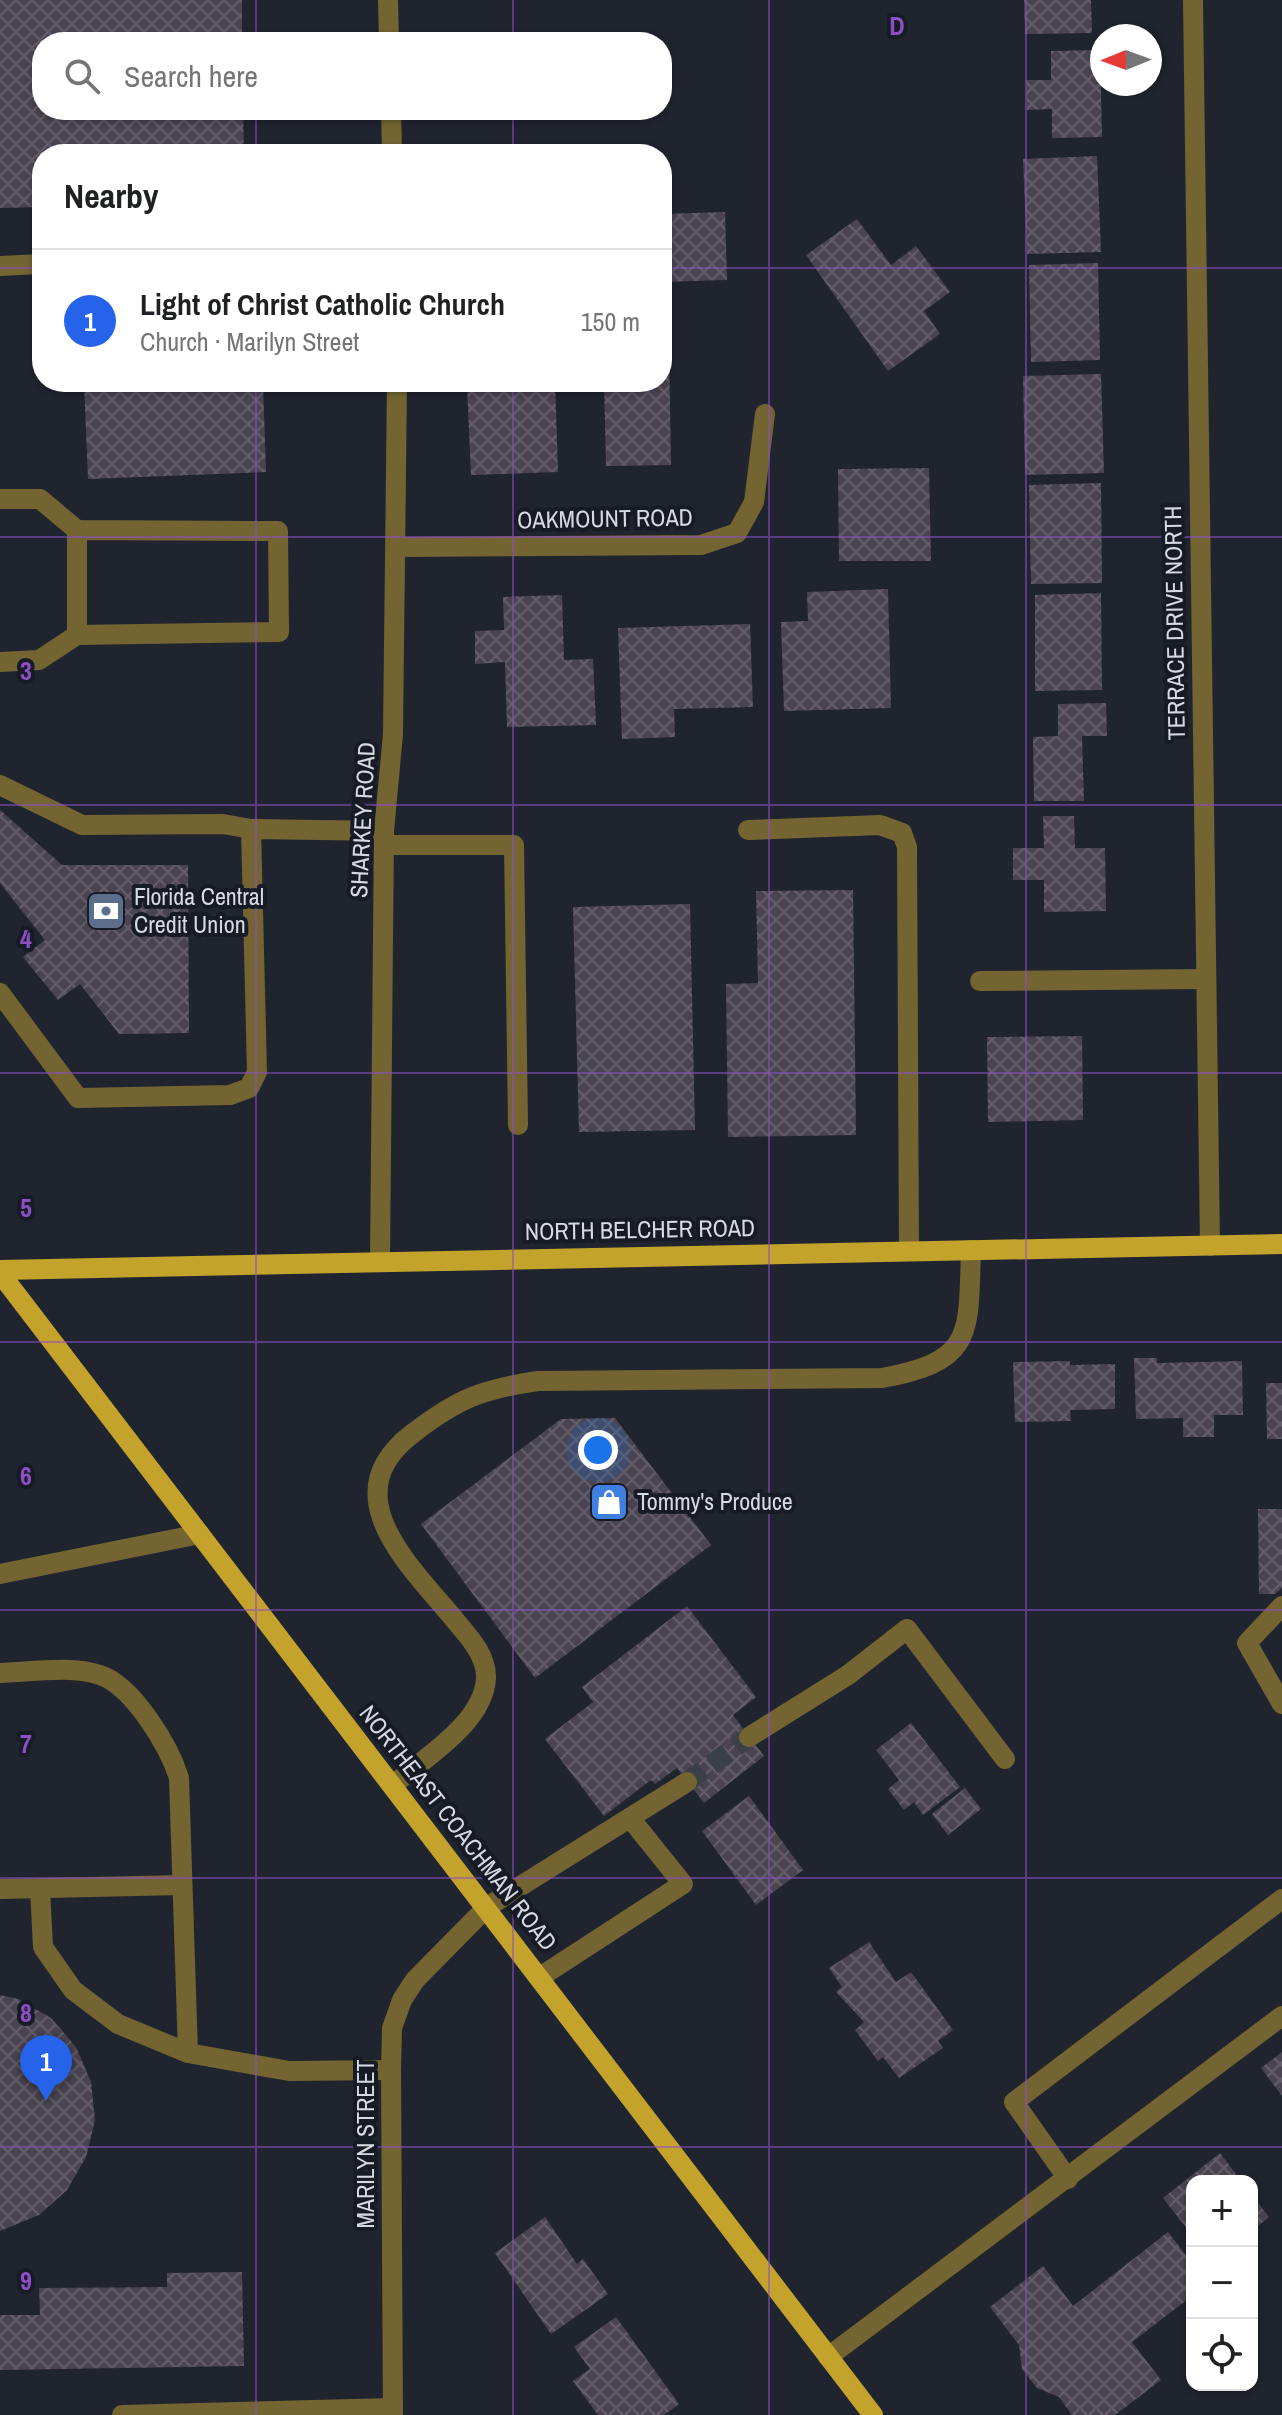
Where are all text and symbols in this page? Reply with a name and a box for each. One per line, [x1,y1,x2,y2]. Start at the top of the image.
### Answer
text: D [889,8,905,43]
north arrow [1090,24,1162,96]
search box [32,32,672,120]
icon: search [60,54,104,98]
text: Search here [124,56,258,96]
text: Nearby [64,173,159,219]
text: Light of Christ Catholic Church [140,284,505,324]
text: 1 [84,304,96,339]
text: 150 m [581,304,640,339]
text: Church · Marilyn Street [140,324,359,359]
street label: OAKMOUNT ROAD [517,500,693,536]
street label: TERRACE DRIVE NORTH [1156,505,1192,741]
text: 3 [20,653,32,688]
street label: SHARKEY ROAD [342,741,382,899]
place label: Florida Central Credit Union [134,880,264,940]
bank icon: Florida Central Credit Union [85,890,127,932]
text: 4 [20,921,32,956]
text: 5 [20,1190,32,1225]
street label: NORTH BELCHER ROAD [525,1211,755,1247]
your location [578,1430,618,1470]
text: 6 [20,1458,32,1493]
shop icon: Tommy's Produce [588,1481,630,1523]
place label: Tommy's Produce [637,1485,793,1517]
street label: NORTHEAST COACHMAN ROAD [353,1698,565,1957]
text: 7 [20,1726,32,1761]
text: 8 [20,1995,32,2030]
pin: 1 [20,2035,72,2101]
street label: MARILYN STREET [349,2059,381,2229]
map controls [1186,2175,1258,2391]
button: + [1186,2175,1258,2247]
button: − [1186,2247,1258,2319]
text: 9 [20,2263,32,2298]
button: locate [1186,2319,1258,2391]

